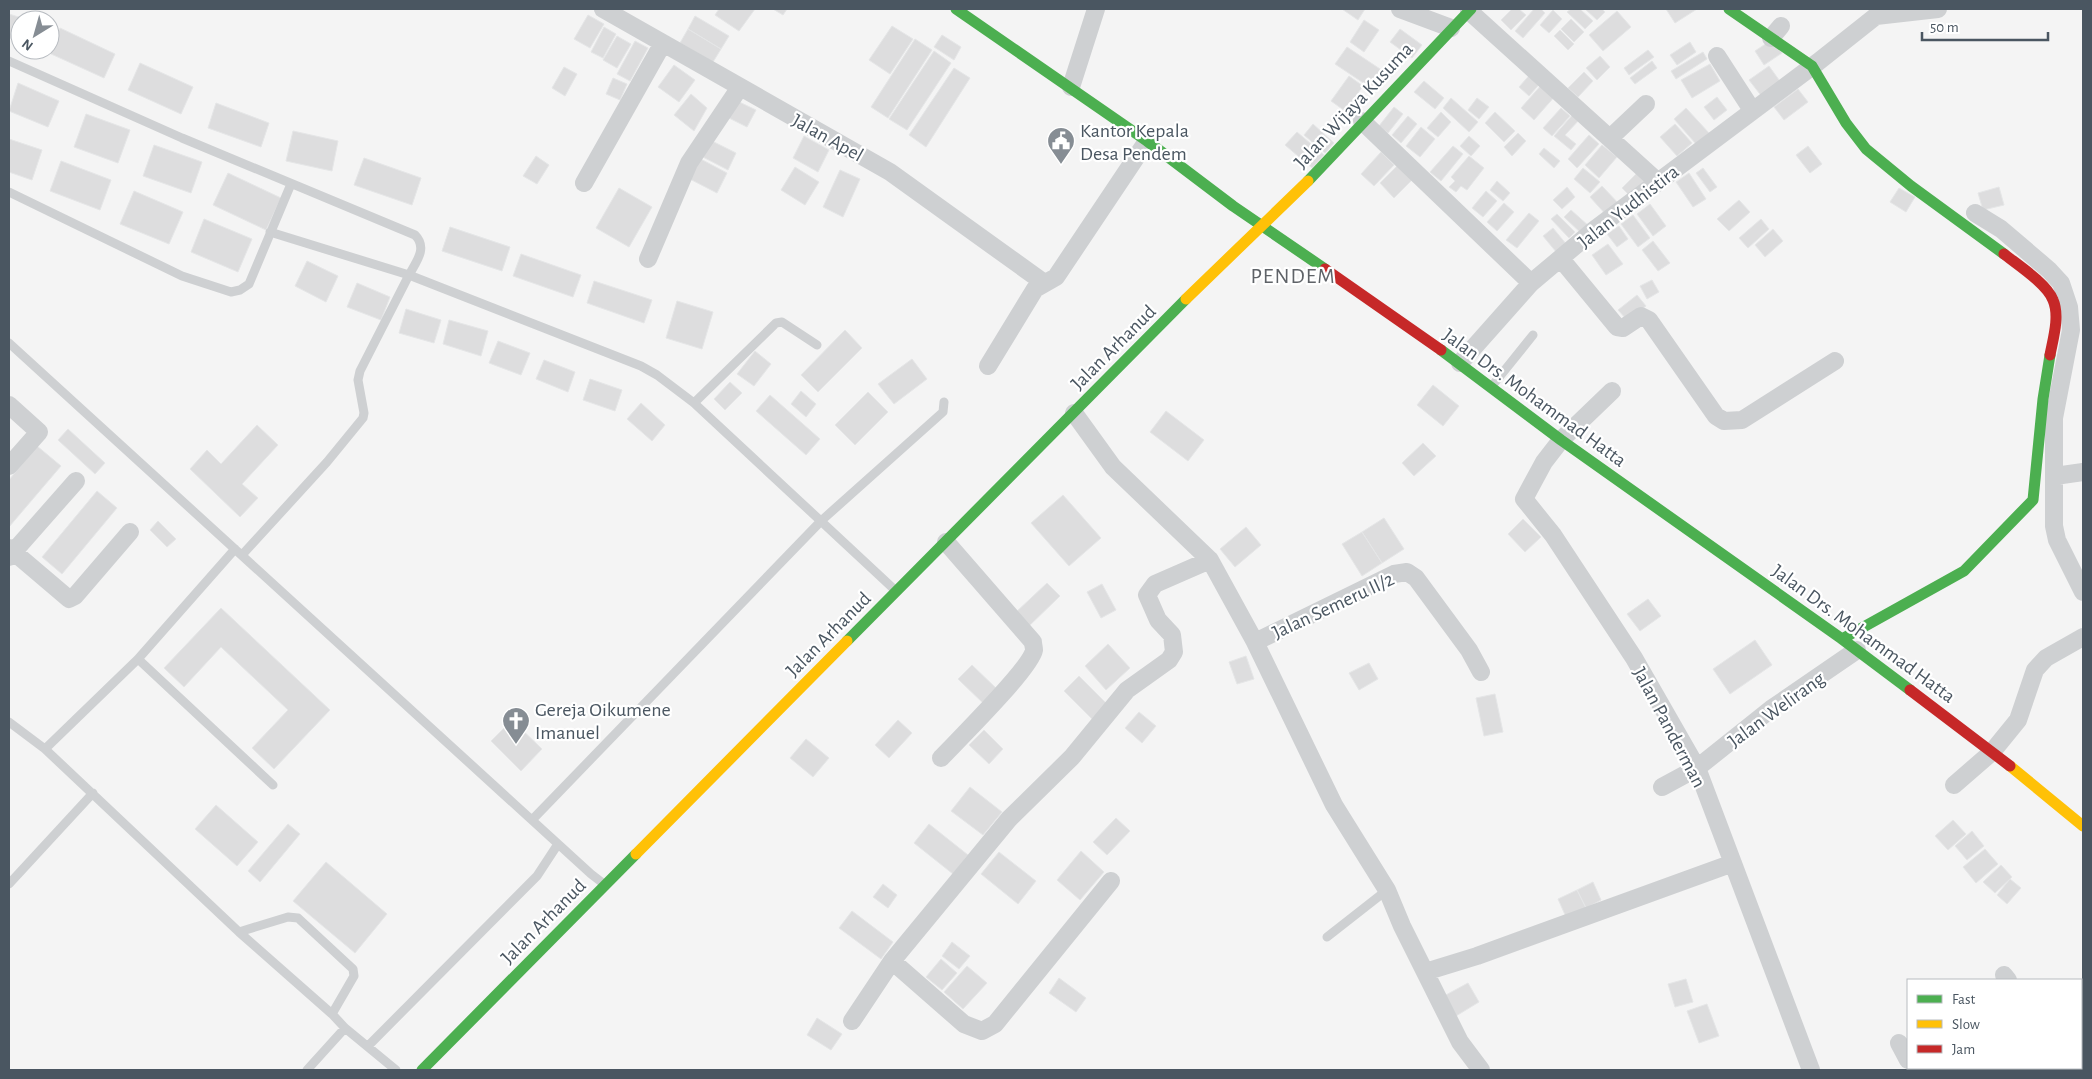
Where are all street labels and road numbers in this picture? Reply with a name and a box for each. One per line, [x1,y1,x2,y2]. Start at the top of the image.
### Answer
street label: Jalan Wijaya Kusuma [1291,39,1417,172]
street label: Jalan Apel [788,110,867,166]
street label: Jalan Yudhistira [1574,161,1683,252]
street label: Jalan Arhanud [1067,301,1160,394]
street label: Jalan Drs. Mohammad Hatta [1439,325,1630,471]
street label: Jalan Drs. Mohammad Hatta [1768,561,1959,707]
street label: Jalan Semeru II/2 [1270,569,1397,643]
street label: Jalan Arhanud [782,588,875,681]
street label: Jalan Panderman [1629,664,1709,791]
street label: Jalan Welirang [1725,668,1829,751]
street label: Jalan Arhanud [497,875,590,968]

